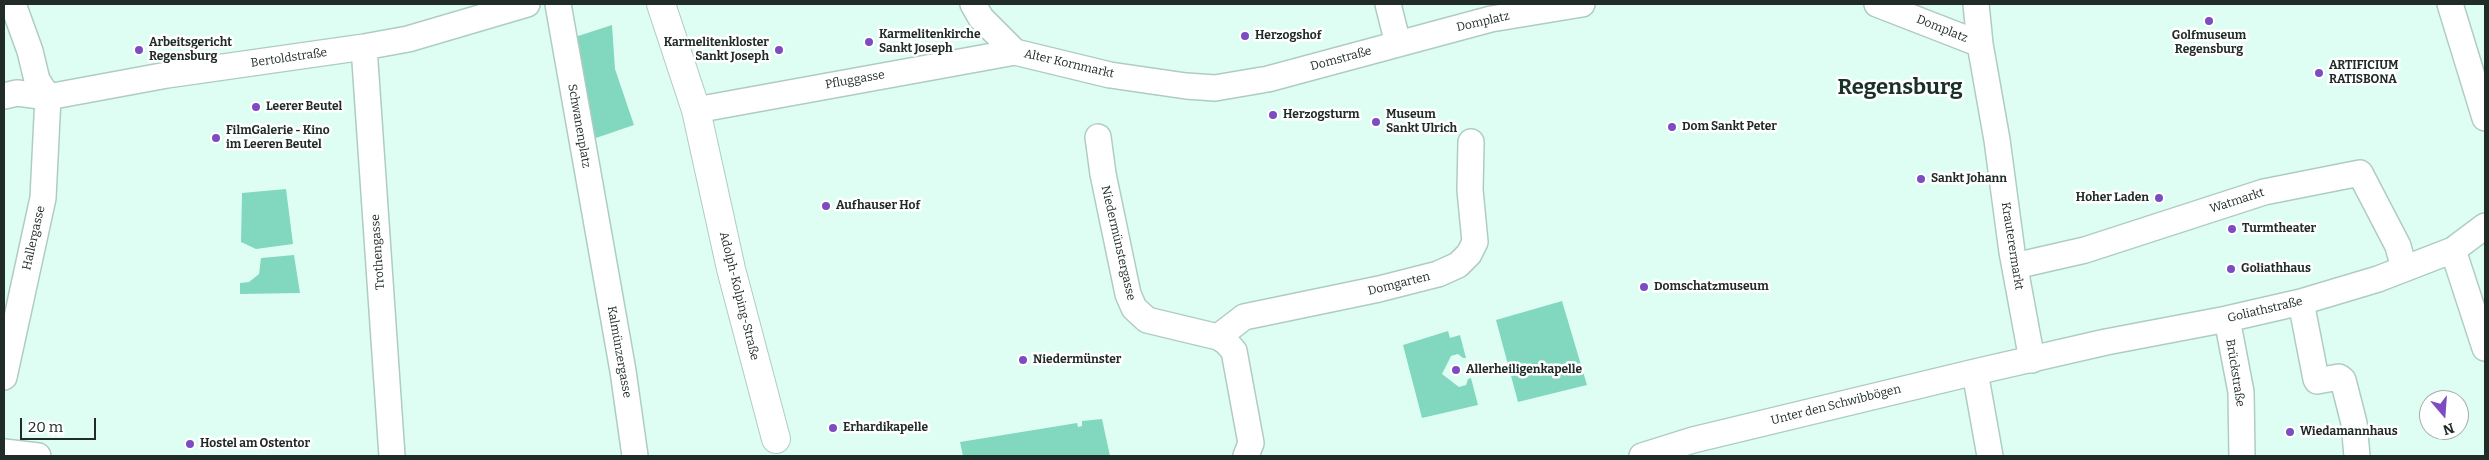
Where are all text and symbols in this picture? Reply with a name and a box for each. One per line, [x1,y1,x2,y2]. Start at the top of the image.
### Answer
street label: Domplatz [1455,9,1511,35]
street label: Domplatz [1914,12,1970,46]
marker: Golfmuseum Regensburg [2203,15,2215,27]
place label: Karmelitenkirche Sankt Joseph [879,28,981,56]
place label: Herzogshof [1255,29,1321,43]
place label: Golfmuseum Regensburg [2172,29,2246,57]
marker: Herzogshof [1239,30,1251,42]
place label: Arbeitsgericht Regensburg [149,36,232,64]
place label: Karmelitenkloster Sankt Joseph [664,36,769,64]
marker: Karmelitenkirche Sankt Joseph [863,36,875,48]
marker: Arbeitsgericht Regensburg [133,44,145,56]
marker: Karmelitenkloster Sankt Joseph [773,44,785,56]
street label: Domstraße [1309,44,1373,74]
street label: Bertoldstraße [250,46,328,70]
street label: Alter Kornmarkt [1023,47,1115,81]
place label: ARTIFICIUM RATISBONA [2329,59,2399,87]
marker: ARTIFICIUM RATISBONA [2313,67,2325,79]
street label: Pfluggasse [824,68,886,92]
district label: Regensburg [1837,75,1963,101]
street label: Schwanenplatz [565,83,593,169]
place label: Leerer Beutel [266,100,342,114]
marker: Leerer Beutel [250,101,262,113]
place label: Herzogsturm [1283,108,1360,122]
place label: Museum Sankt Ulrich [1386,108,1457,136]
marker: Herzogsturm [1267,109,1279,121]
marker: Museum Sankt Ulrich [1370,116,1382,128]
place label: Dom Sankt Peter [1682,120,1777,134]
marker: Dom Sankt Peter [1666,121,1678,133]
place label: FilmGalerie - Kino im Leeren Beutel [226,124,330,152]
marker: FilmGalerie - Kino im Leeren Beutel [210,132,222,144]
place label: Sankt Johann [1931,172,2007,186]
marker: Sankt Johann [1915,173,1927,185]
street label: Niedermünstergasse [1098,184,1138,302]
street label: Watmarkt [2208,185,2266,217]
place label: Hoher Laden [2076,191,2149,205]
marker: Hoher Laden [2153,192,2165,204]
place label: Aufhauser Hof [836,199,920,213]
marker: Aufhauser Hof [820,200,832,212]
street label: Krauterermarkt [1998,201,2026,291]
street label: Hallergasse [20,204,48,272]
street label: Trothengasse [368,214,388,290]
place label: Turmtheater [2242,222,2316,236]
marker: Turmtheater [2226,223,2238,235]
street label: Adolph-Kolping-Straße [716,230,762,362]
place label: Goliathhaus [2241,262,2311,276]
marker: Goliathhaus [2225,263,2237,275]
street label: Domgarten [1366,269,1432,299]
place label: Domschatzmuseum [1654,280,1769,294]
marker: Domschatzmuseum [1638,281,1650,293]
street label: Goliathstraße [2226,294,2304,326]
street label: Kalmünzergasse [604,305,634,399]
street label: Brückstraße [2223,338,2247,408]
place label: Niedermünster [1033,353,1122,367]
marker: Niedermünster [1017,354,1029,366]
place label: Allerheiligenkapelle [1466,363,1582,377]
marker: Allerheiligenkapelle [1450,364,1462,376]
street label: Unter den Schwibbögen [1770,382,1902,428]
north arrow [2419,390,2469,440]
scale bar [22,408,99,440]
text: 20 m [28,418,63,436]
text: N [2441,419,2456,439]
place label: Erhardikapelle [843,421,928,435]
marker: Erhardikapelle [827,422,839,434]
place label: Wiedamannhaus [2300,425,2398,439]
marker: Wiedamannhaus [2284,426,2296,438]
place label: Hostel am Ostentor [200,437,310,451]
marker: Hostel am Ostentor [184,438,196,450]

